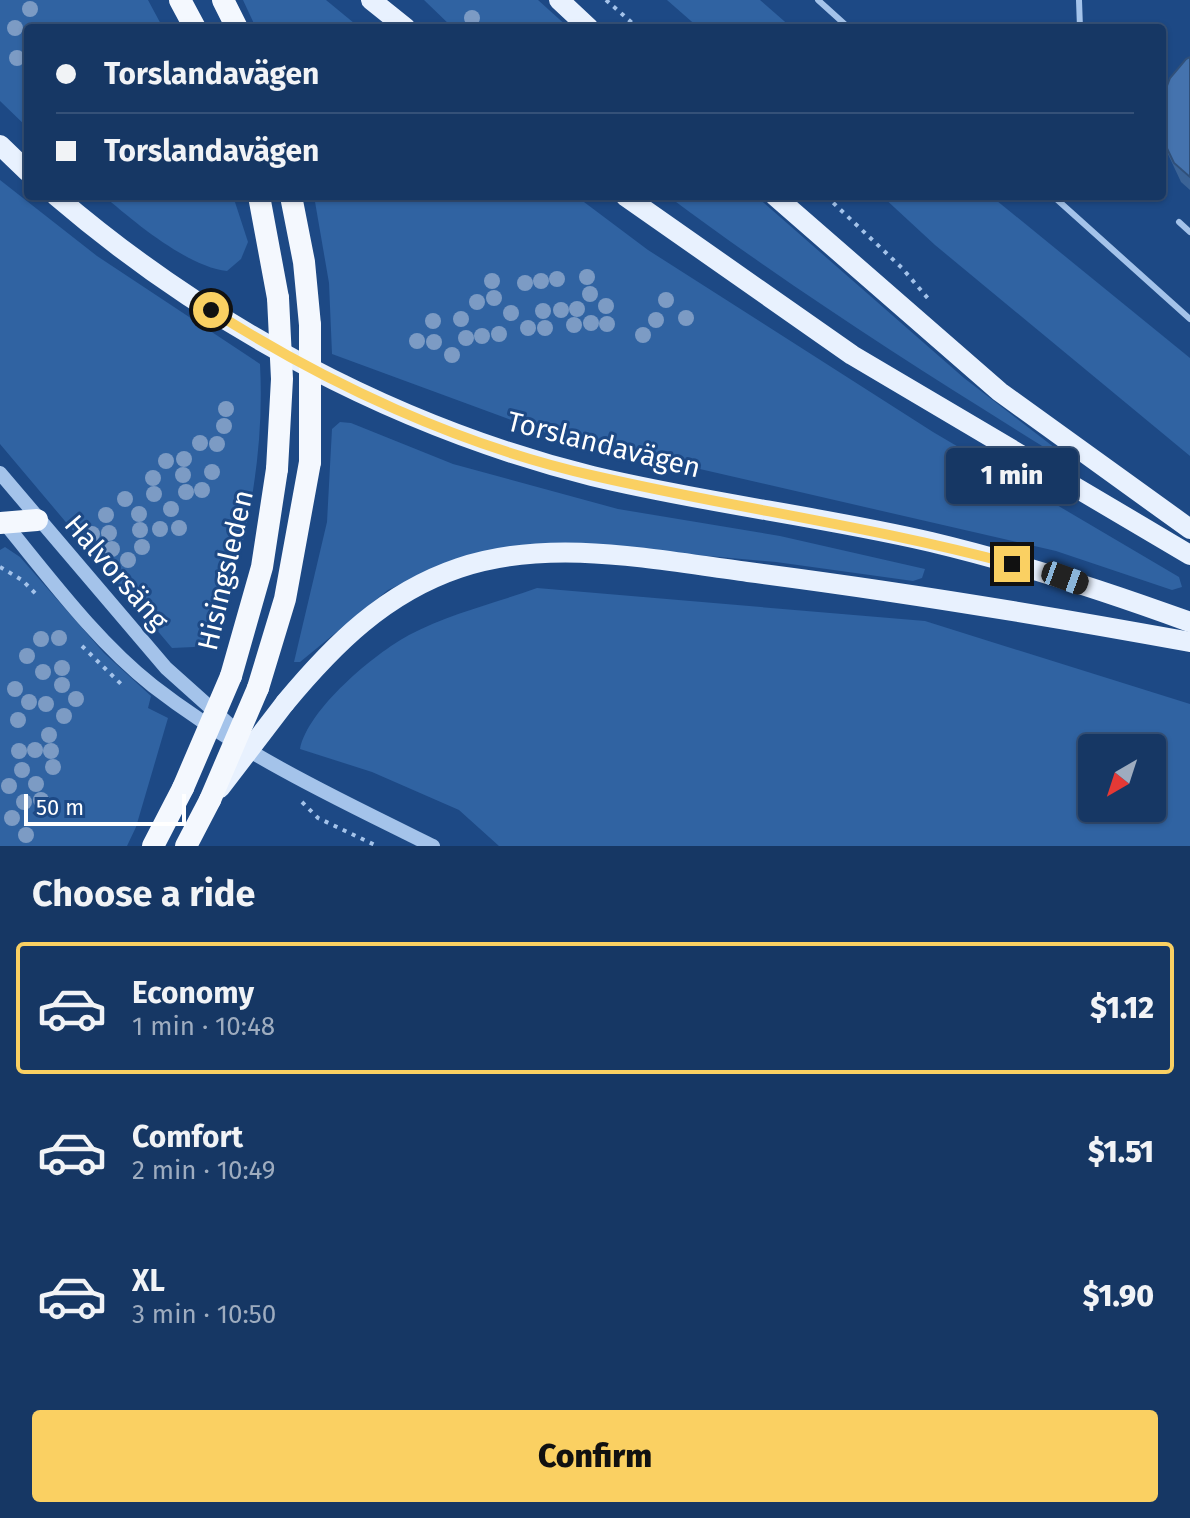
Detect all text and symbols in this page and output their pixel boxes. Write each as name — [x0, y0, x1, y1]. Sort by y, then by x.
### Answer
text: Torslandavägen — [104, 56, 319, 92]
text: Torslandavägen — [104, 133, 319, 169]
route start — [193, 292, 229, 328]
street label: Torslandavägen — [504, 405, 704, 484]
callout: 1 min — [946, 448, 1078, 504]
text: 1 min — [981, 460, 1043, 491]
street label: Hisingsleden — [191, 487, 260, 653]
street label: Halvorsäng — [58, 508, 176, 637]
route end — [994, 546, 1030, 582]
car — [1038, 559, 1092, 597]
north arrow — [1078, 734, 1166, 822]
map controls — [1078, 734, 1166, 822]
scale bar — [24, 790, 186, 826]
text: 50 m — [36, 794, 84, 821]
text: Choose a ride — [32, 872, 255, 916]
icon: car — [36, 972, 108, 1044]
text: Economy — [132, 975, 254, 1011]
text: $1.12 — [1090, 990, 1154, 1026]
text: 1 min · 10:48 — [132, 1011, 275, 1042]
icon: car — [36, 1116, 108, 1188]
text: Comfort — [132, 1119, 243, 1155]
text: $1.51 — [1088, 1134, 1154, 1170]
text: 2 min · 10:49 — [132, 1155, 275, 1186]
icon: car — [36, 1260, 108, 1332]
text: XL — [132, 1263, 165, 1299]
text: $1.90 — [1083, 1278, 1154, 1314]
text: 3 min · 10:50 — [132, 1299, 276, 1330]
button: Confirm — [32, 1410, 1158, 1502]

